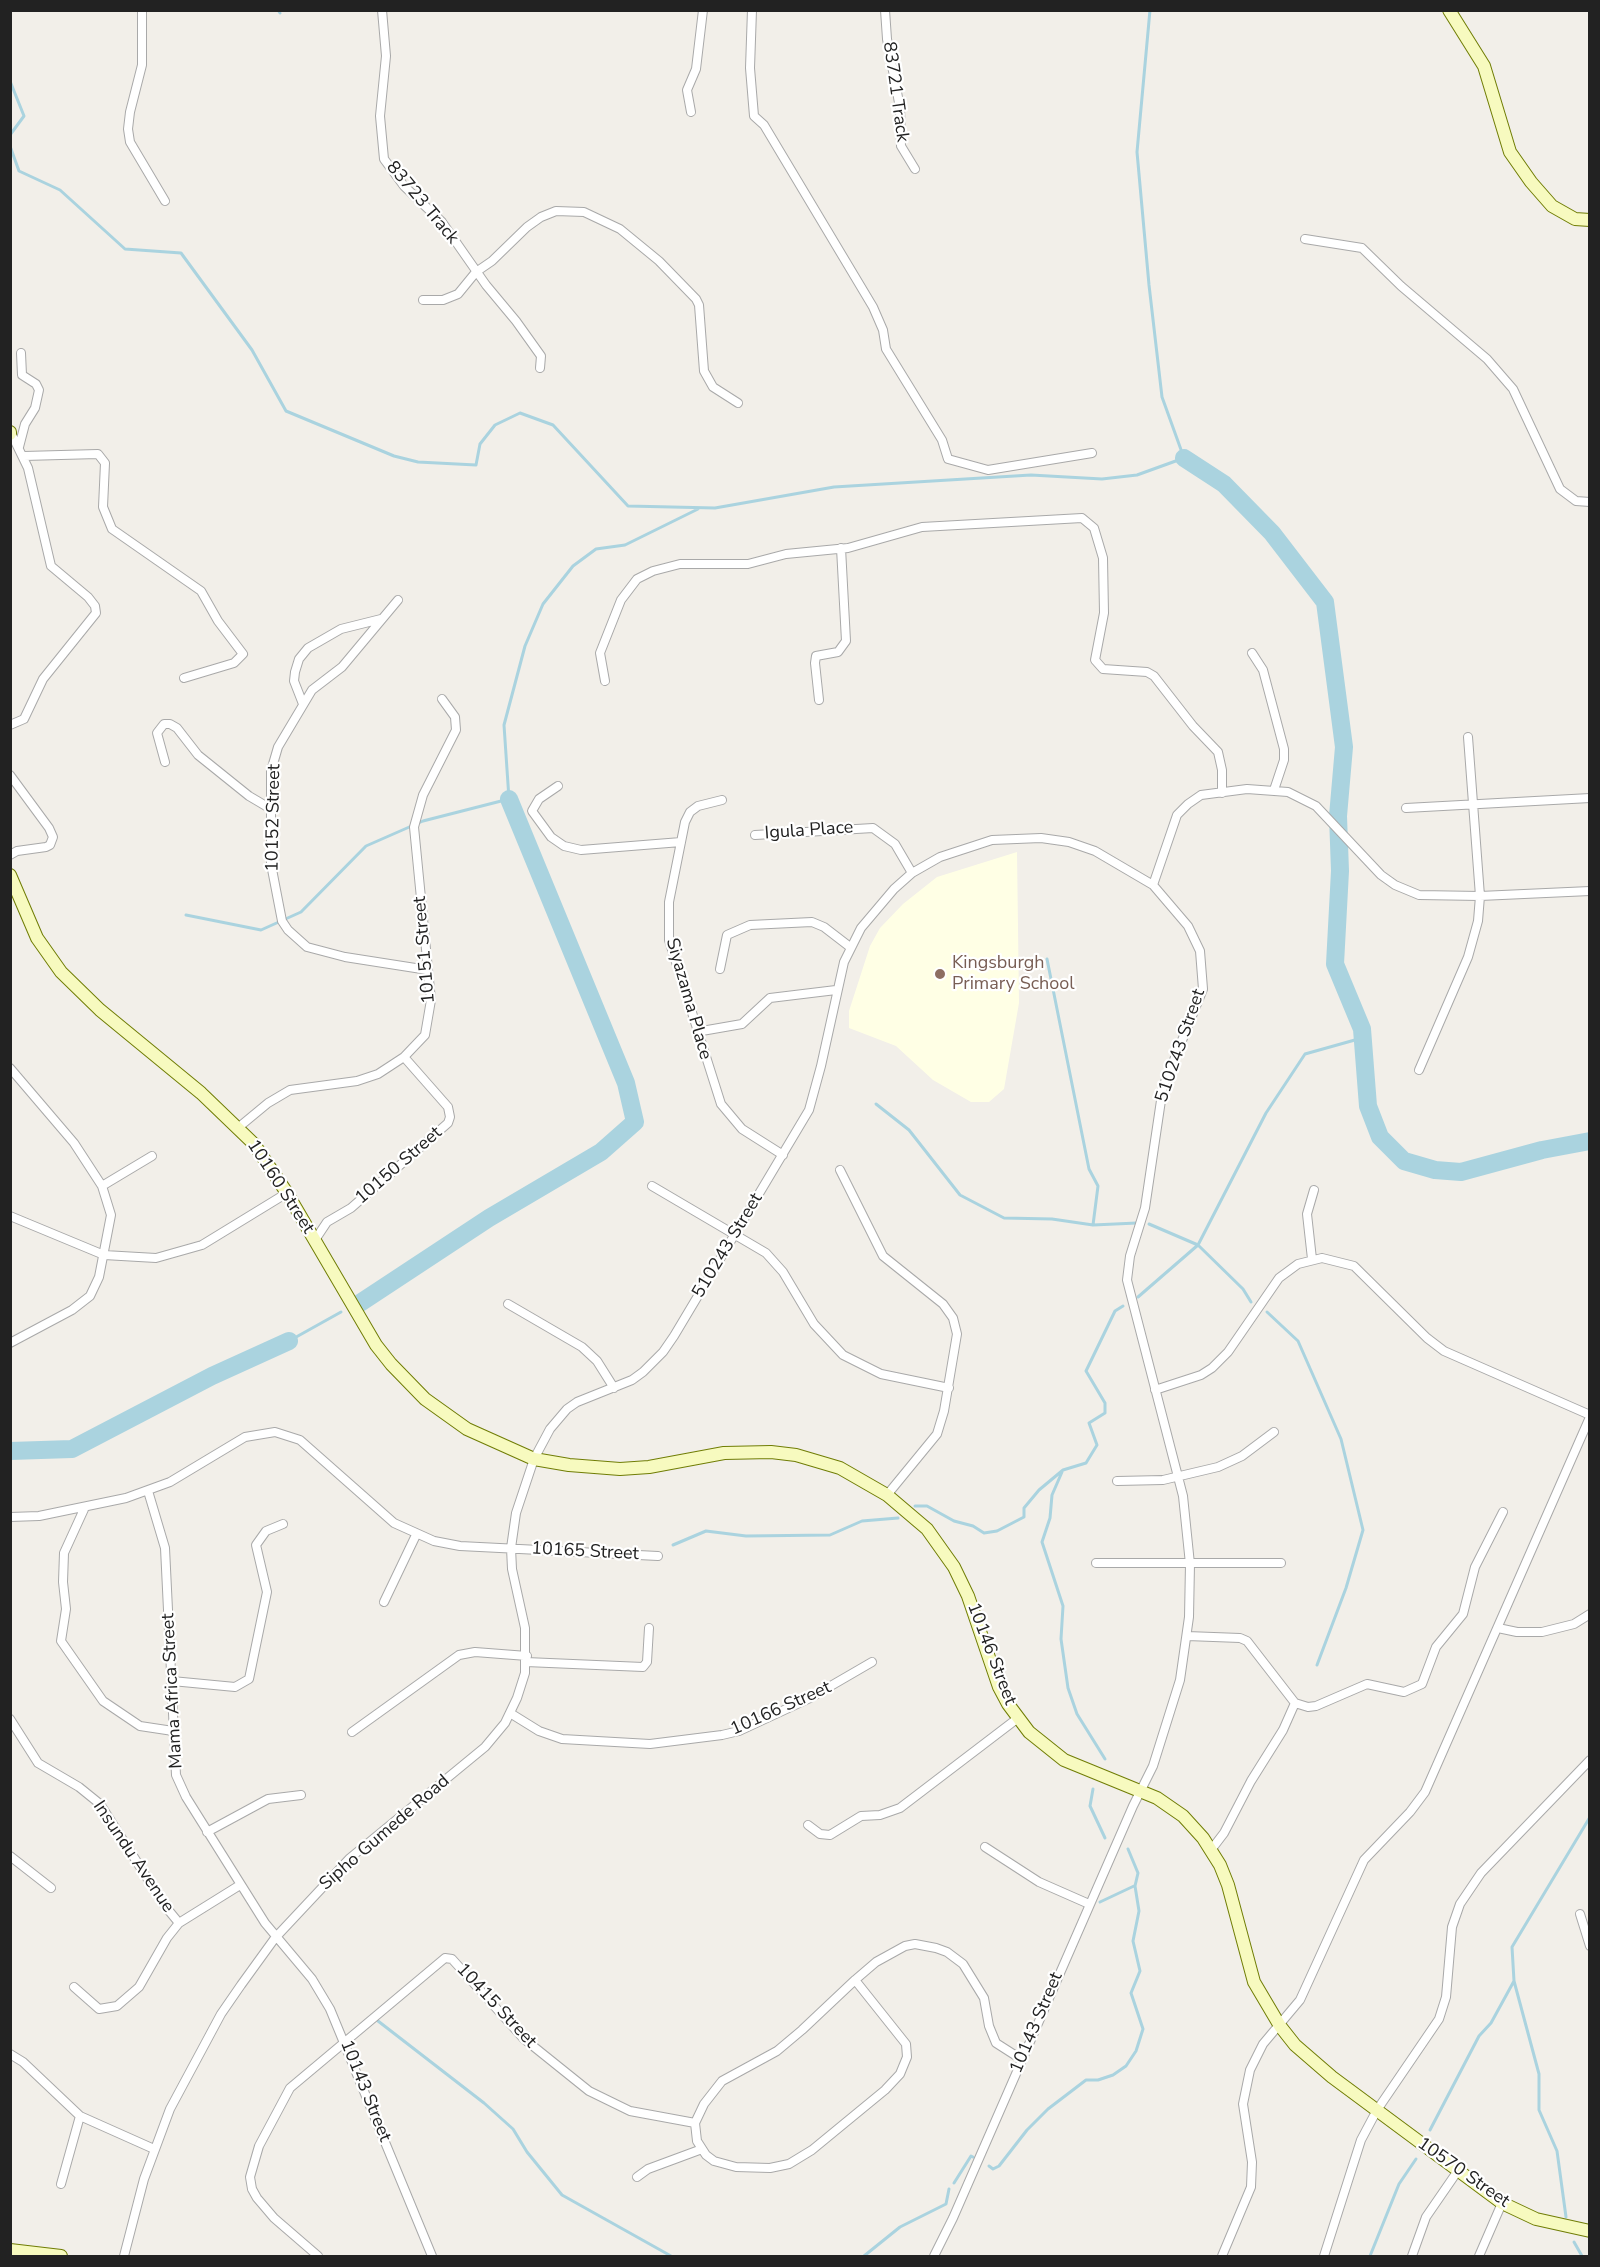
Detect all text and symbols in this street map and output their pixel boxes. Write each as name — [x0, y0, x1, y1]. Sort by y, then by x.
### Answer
street label: 83721 Track — [877, 40, 913, 144]
street label: 83723 Track — [381, 157, 463, 249]
street label: 10152 Street — [262, 764, 286, 872]
street label: Igula Place — [764, 817, 854, 845]
street label: 10151 Street — [410, 895, 440, 1005]
street label: Siyazama Place — [660, 936, 716, 1062]
place label: Kingsburgh Primary School — [952, 953, 1075, 996]
marker: Kingsburgh Primary School — [933, 967, 947, 981]
street label: 510243 Street — [1151, 986, 1211, 1106]
street label: 10150 Street — [351, 1123, 447, 1209]
street label: 10160 Street — [242, 1136, 318, 1238]
street label: 510243 Street — [688, 1190, 768, 1302]
street label: 10165 Street — [531, 1538, 639, 1566]
street label: 10146 Street — [962, 1600, 1020, 1708]
street label: Mama Africa Street — [158, 1613, 188, 1769]
street label: 10166 Street — [727, 1677, 835, 1741]
street label: Sipho Gumede Road — [316, 1771, 454, 1895]
street label: Insundu Avenue — [88, 1797, 178, 1917]
street label: 10415 Street — [451, 1959, 541, 2053]
street label: 10143 Street — [1006, 1969, 1068, 2077]
street label: 10143 Street — [335, 2037, 395, 2145]
street label: 10570 Street — [1413, 2133, 1513, 2213]

